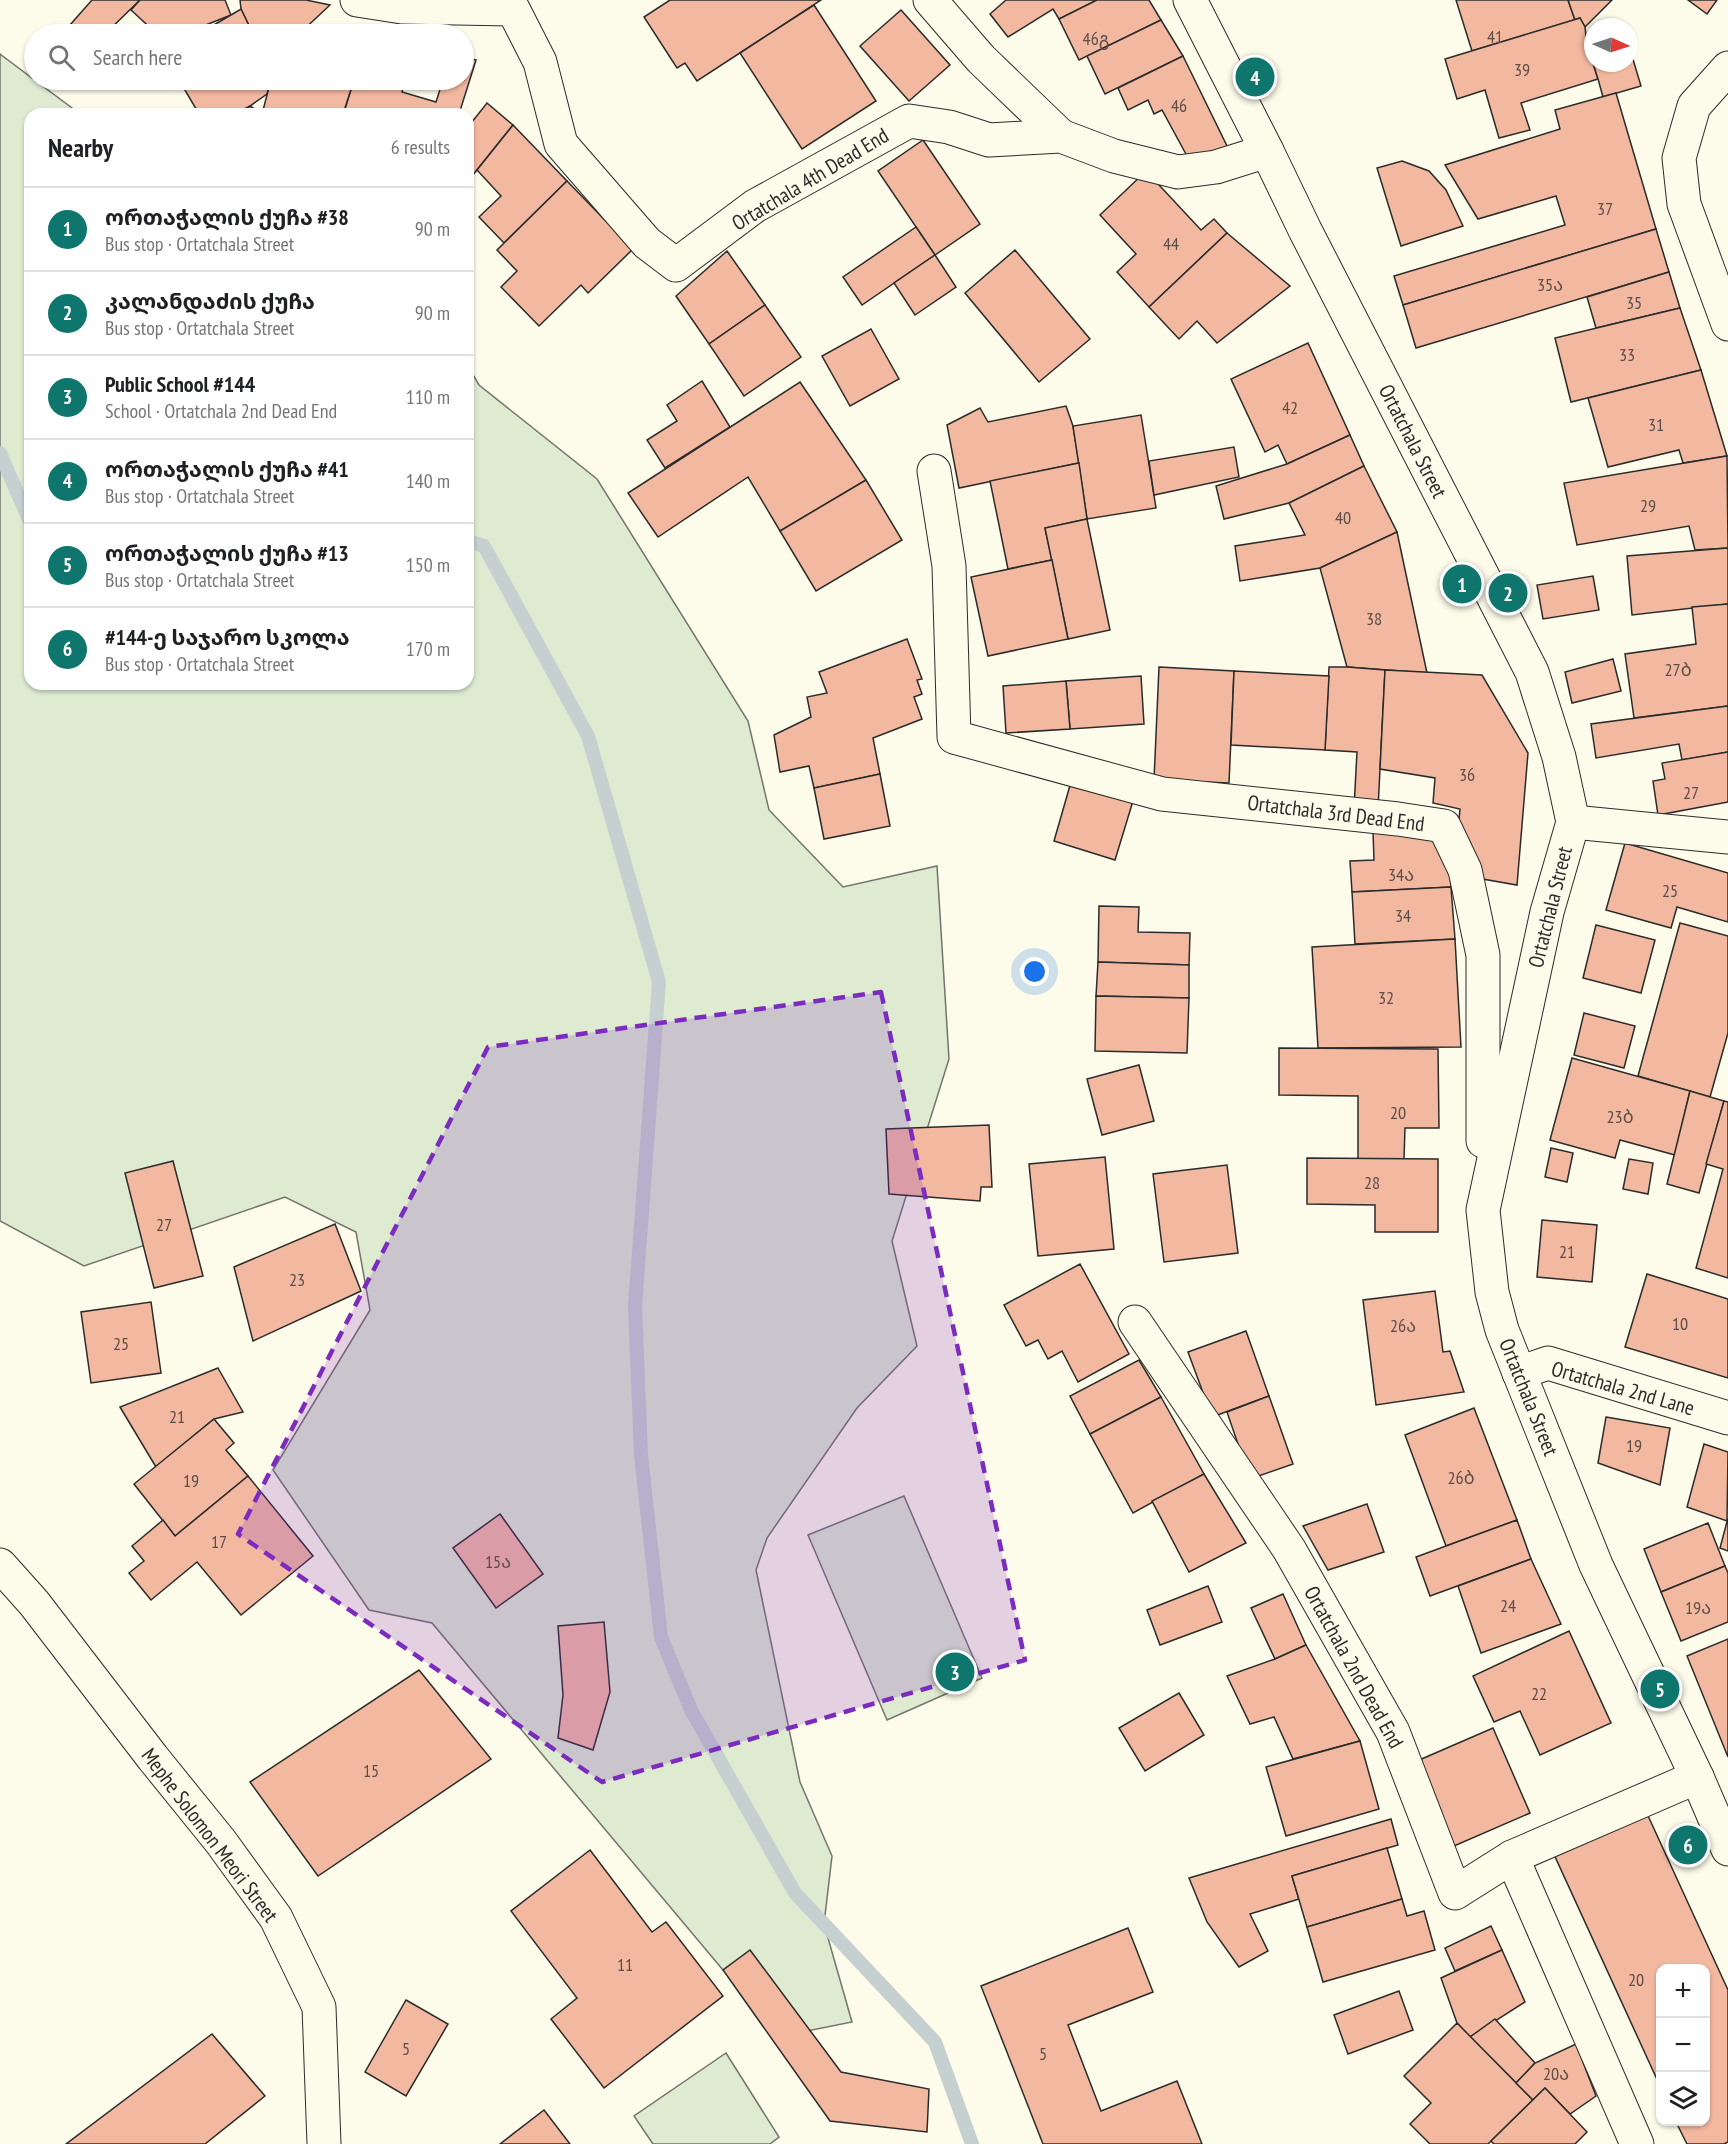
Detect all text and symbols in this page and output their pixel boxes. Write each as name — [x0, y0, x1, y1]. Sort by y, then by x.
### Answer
north arrow — [1584, 18, 1638, 72]
search box — [24, 24, 474, 90]
house number: 41 — [1487, 25, 1503, 48]
house number: 46გ — [1083, 27, 1109, 50]
icon: search — [45, 41, 78, 74]
text: Search here — [93, 43, 182, 71]
pin: 4 — [1236, 54, 1274, 100]
house number: 39 — [1514, 58, 1530, 81]
house number: 46 — [1171, 94, 1187, 117]
street label: Ortatchala 4th Dead End — [727, 122, 893, 236]
text: Nearby — [48, 131, 113, 164]
text: 6 results — [391, 134, 450, 160]
house number: 37 — [1597, 197, 1613, 220]
text: ორთაჭალის ქუჩა #38 — [105, 203, 349, 231]
text: 1 — [63, 216, 72, 242]
text: 90 m — [415, 216, 450, 242]
text: Bus stop · Ortatchala Street — [105, 231, 294, 257]
house number: 44 — [1163, 232, 1179, 255]
house number: 35ა — [1537, 273, 1563, 296]
text: კალანდაძის ქუჩა — [105, 287, 315, 315]
house number: 35 — [1626, 291, 1642, 314]
text: 2 — [63, 300, 72, 326]
text: 90 m — [415, 300, 450, 326]
text: Bus stop · Ortatchala Street — [105, 315, 294, 341]
house number: 33 — [1619, 343, 1635, 366]
text: Public School #144 — [105, 370, 255, 398]
street label: Ortatchala Street — [1373, 380, 1453, 503]
text: 3 — [63, 384, 72, 410]
text: 110 m — [406, 384, 450, 410]
house number: 42 — [1282, 396, 1298, 419]
text: School · Ortatchala 2nd Dead End — [105, 398, 337, 424]
house number: 31 — [1648, 413, 1664, 436]
text: ორთაჭალის ქუჩა #41 — [105, 455, 349, 483]
text: 4 — [63, 468, 72, 494]
text: 140 m — [406, 468, 450, 494]
text: Bus stop · Ortatchala Street — [105, 483, 294, 509]
house number: 29 — [1640, 494, 1656, 517]
house number: 40 — [1335, 506, 1351, 529]
text: ორთაჭალის ქუჩა #13 — [105, 539, 349, 567]
text: 5 — [63, 552, 72, 578]
text: 150 m — [406, 552, 450, 578]
pin: 1 — [1442, 562, 1482, 606]
text: Bus stop · Ortatchala Street — [105, 567, 294, 593]
pin: 2 — [1488, 570, 1528, 616]
house number: 38 — [1366, 607, 1382, 630]
text: #144-ე საჯარო სკოლა — [105, 623, 350, 651]
text: 6 — [63, 636, 72, 662]
text: 170 m — [406, 636, 450, 662]
text: Bus stop · Ortatchala Street — [105, 651, 294, 677]
house number: 27ბ — [1664, 658, 1692, 681]
house number: 36 — [1459, 763, 1475, 786]
house number: 27 — [1683, 781, 1699, 804]
street label: Ortatchala 3rd Dead End — [1246, 789, 1426, 837]
street label: Ortatchala Street — [1522, 843, 1578, 970]
house number: 34ა — [1388, 863, 1414, 886]
house number: 25 — [1662, 879, 1678, 902]
house number: 34 — [1395, 904, 1411, 927]
your location — [1020, 957, 1049, 986]
house number: 32 — [1378, 986, 1394, 1009]
house number: 20 — [1390, 1101, 1406, 1124]
house number: 23ბ — [1606, 1105, 1634, 1128]
house number: 28 — [1364, 1171, 1380, 1194]
house number: 27 — [156, 1213, 172, 1236]
house number: 21 — [1559, 1240, 1575, 1263]
house number: 23 — [289, 1268, 305, 1291]
house number: 10 — [1672, 1312, 1688, 1335]
house number: 26ა — [1390, 1314, 1416, 1337]
house number: 25 — [113, 1332, 129, 1355]
street label: Ortatchala Street — [1493, 1335, 1565, 1460]
street label: Ortatchala 2nd Lane — [1548, 1355, 1698, 1421]
house number: 21 — [169, 1405, 185, 1428]
house number: 19 — [1626, 1434, 1642, 1457]
house number: 26ბ — [1447, 1466, 1475, 1489]
house number: 19 — [183, 1469, 199, 1492]
house number: 17 — [211, 1530, 227, 1553]
house number: 15ა — [485, 1550, 511, 1573]
street label: Ortatchala 2nd Dead End — [1298, 1581, 1410, 1753]
house number: 24 — [1500, 1594, 1516, 1617]
house number: 19ა — [1685, 1596, 1711, 1619]
pin: 3 — [936, 1650, 974, 1694]
pin: 5 — [1640, 1666, 1680, 1712]
house number: 22 — [1531, 1682, 1547, 1705]
street label: Mephe Solomon Meori Street — [136, 1743, 284, 1928]
house number: 15 — [363, 1759, 379, 1782]
pin: 6 — [1668, 1822, 1708, 1868]
house number: 11 — [617, 1953, 633, 1976]
map controls — [1656, 1964, 1710, 2126]
button: + — [1656, 1964, 1710, 2018]
house number: 20 — [1628, 1968, 1644, 1991]
button: − — [1656, 2018, 1710, 2072]
house number: 5 — [402, 2037, 410, 2060]
house number: 5 — [1039, 2042, 1047, 2065]
house number: 20ა — [1543, 2062, 1569, 2085]
button: layers — [1656, 2072, 1710, 2126]

